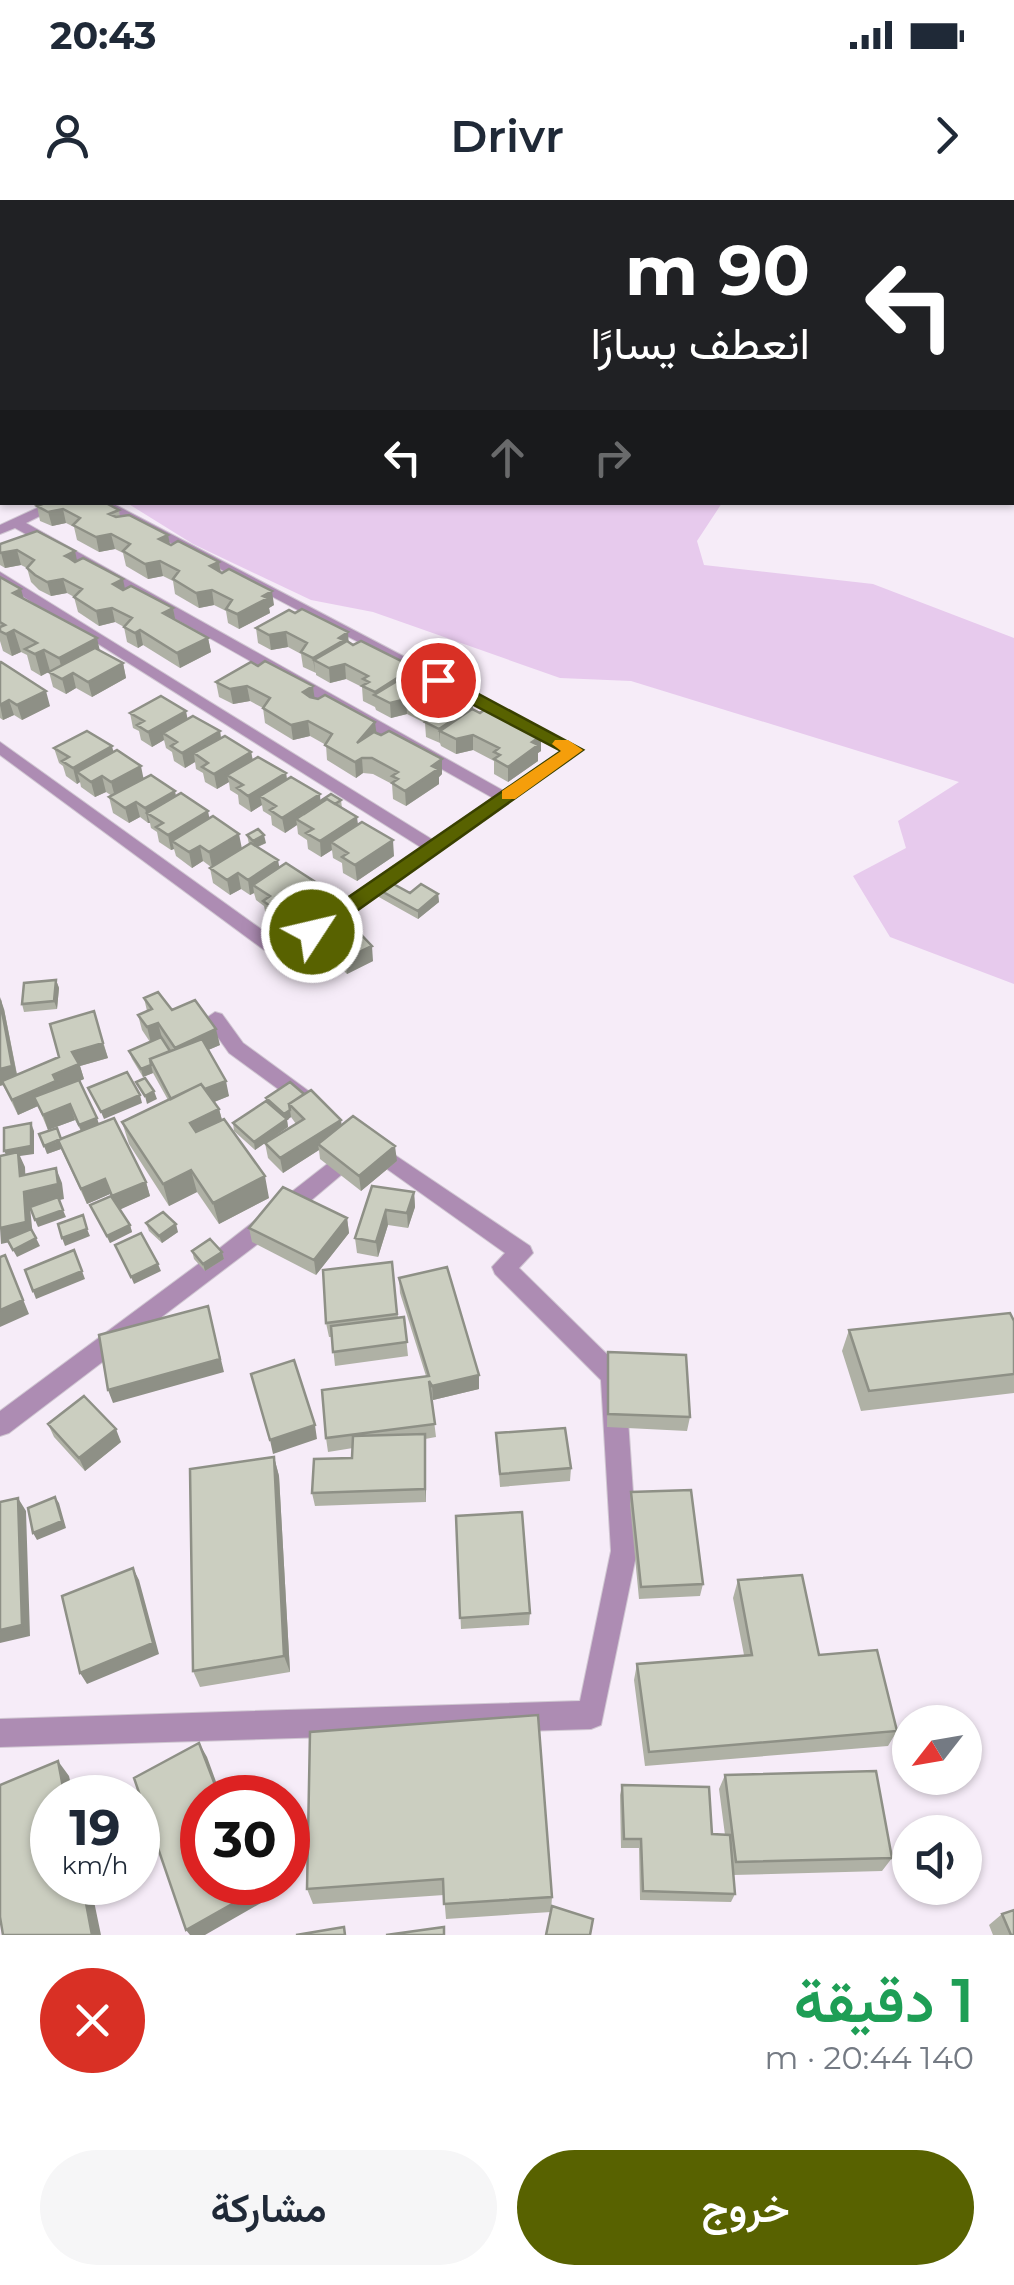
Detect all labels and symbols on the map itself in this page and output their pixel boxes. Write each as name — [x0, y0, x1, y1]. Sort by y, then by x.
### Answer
pin — [396, 638, 481, 723]
position arrow — [260, 880, 364, 984]
north arrow — [892, 1705, 982, 1795]
speed limit sign: 30 — [180, 1775, 310, 1905]

